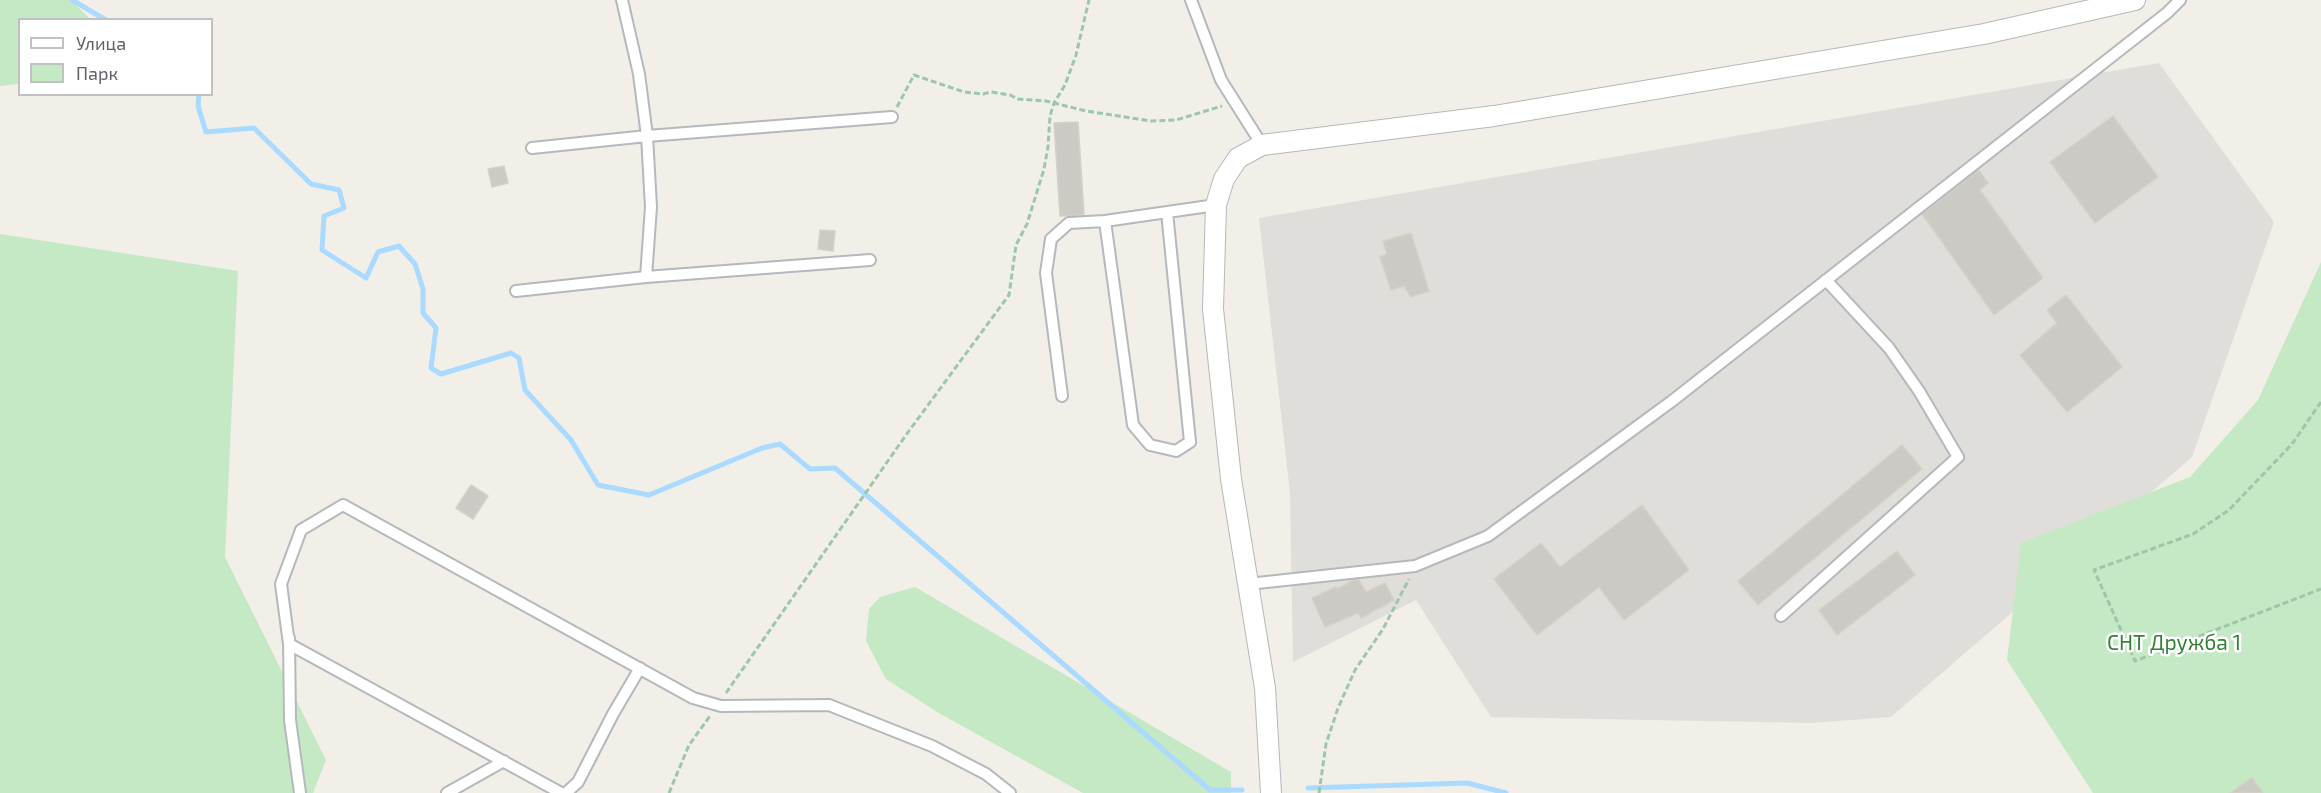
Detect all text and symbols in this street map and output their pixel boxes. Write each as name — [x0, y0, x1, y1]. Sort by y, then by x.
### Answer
legend — [18, 18, 213, 96]
text: Улица — [76, 32, 126, 54]
text: Парк — [76, 62, 118, 84]
park label: СНТ Дружба 1 — [2107, 630, 2241, 656]

